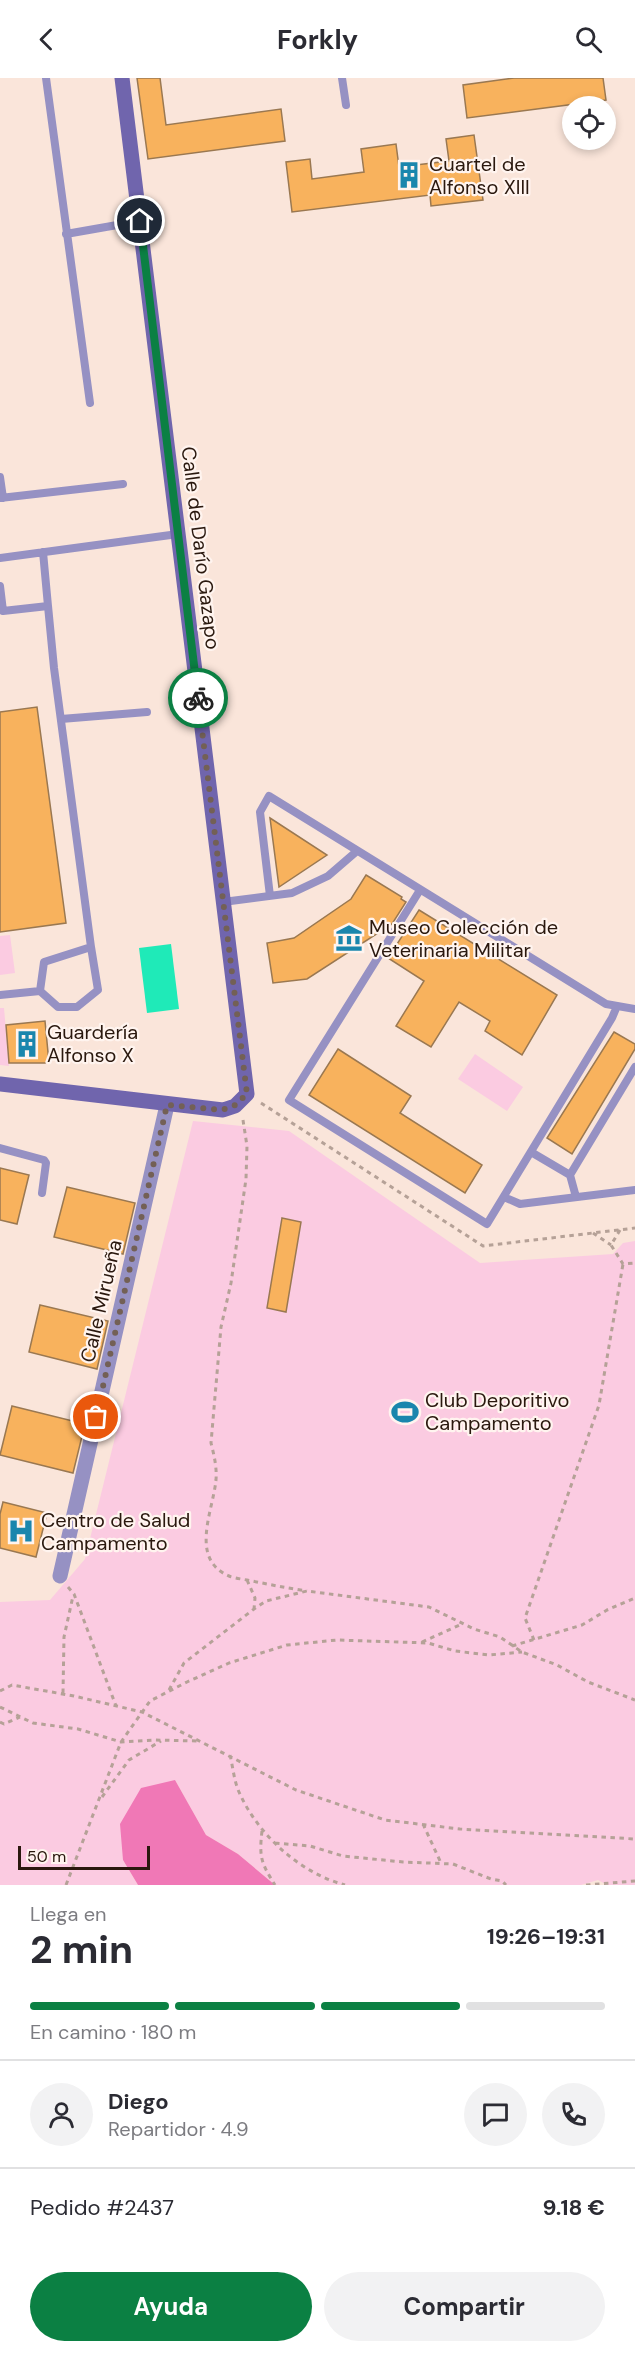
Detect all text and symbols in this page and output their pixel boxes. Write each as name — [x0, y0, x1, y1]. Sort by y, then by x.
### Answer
text: Forkly — [277, 22, 358, 57]
icon: back — [30, 23, 63, 56]
icon: search — [572, 23, 605, 56]
map controls — [562, 96, 616, 150]
button: locate — [562, 96, 616, 150]
place label: Cuartel de Alfonso XIII — [429, 151, 530, 200]
building icon: Cuartel de Alfonso XIII — [394, 160, 424, 190]
pin — [114, 195, 165, 246]
icon: home — [123, 204, 156, 237]
street label: Calle de Darío Gazapo — [176, 445, 226, 651]
courier — [168, 668, 228, 728]
icon: bike — [182, 682, 215, 715]
place label: Museo Colección de Veterinaria Militar — [369, 914, 558, 963]
museum icon: Museo Colección de Veterinaria Militar — [334, 923, 364, 953]
place label: Guardería Alfonso X — [47, 1019, 138, 1068]
building icon: Guardería Alfonso X — [12, 1029, 42, 1059]
street label: Calle Mirueña — [74, 1237, 128, 1365]
place label: Club Deporitivo Campamento — [425, 1387, 569, 1436]
pin — [70, 1391, 121, 1442]
sports icon: Club Deporitivo Campamento — [390, 1397, 420, 1427]
icon: bag — [79, 1400, 112, 1433]
place label: Centro de Salud Campamento — [41, 1507, 190, 1556]
hospital icon: Centro de Salud Campamento — [6, 1516, 36, 1546]
scale bar — [18, 1843, 150, 1870]
text: 50 m — [27, 1846, 66, 1867]
text: Llega en — [30, 1901, 107, 1927]
text: 19:26–19:31 — [487, 1922, 605, 1951]
text: 2 min — [30, 1924, 133, 1975]
text: En camino · 180 m — [30, 2019, 196, 2045]
button: person — [30, 2083, 93, 2146]
button: chat — [464, 2083, 527, 2146]
button: phone — [542, 2083, 605, 2146]
text: Diego — [108, 2087, 169, 2116]
text: Repartidor · 4.9 — [108, 2116, 249, 2142]
text: Pedido #2437 — [30, 2193, 174, 2222]
text: 9.18 € — [542, 2193, 605, 2222]
button: Ayuda — [30, 2272, 312, 2341]
button: Compartir — [324, 2272, 605, 2341]

